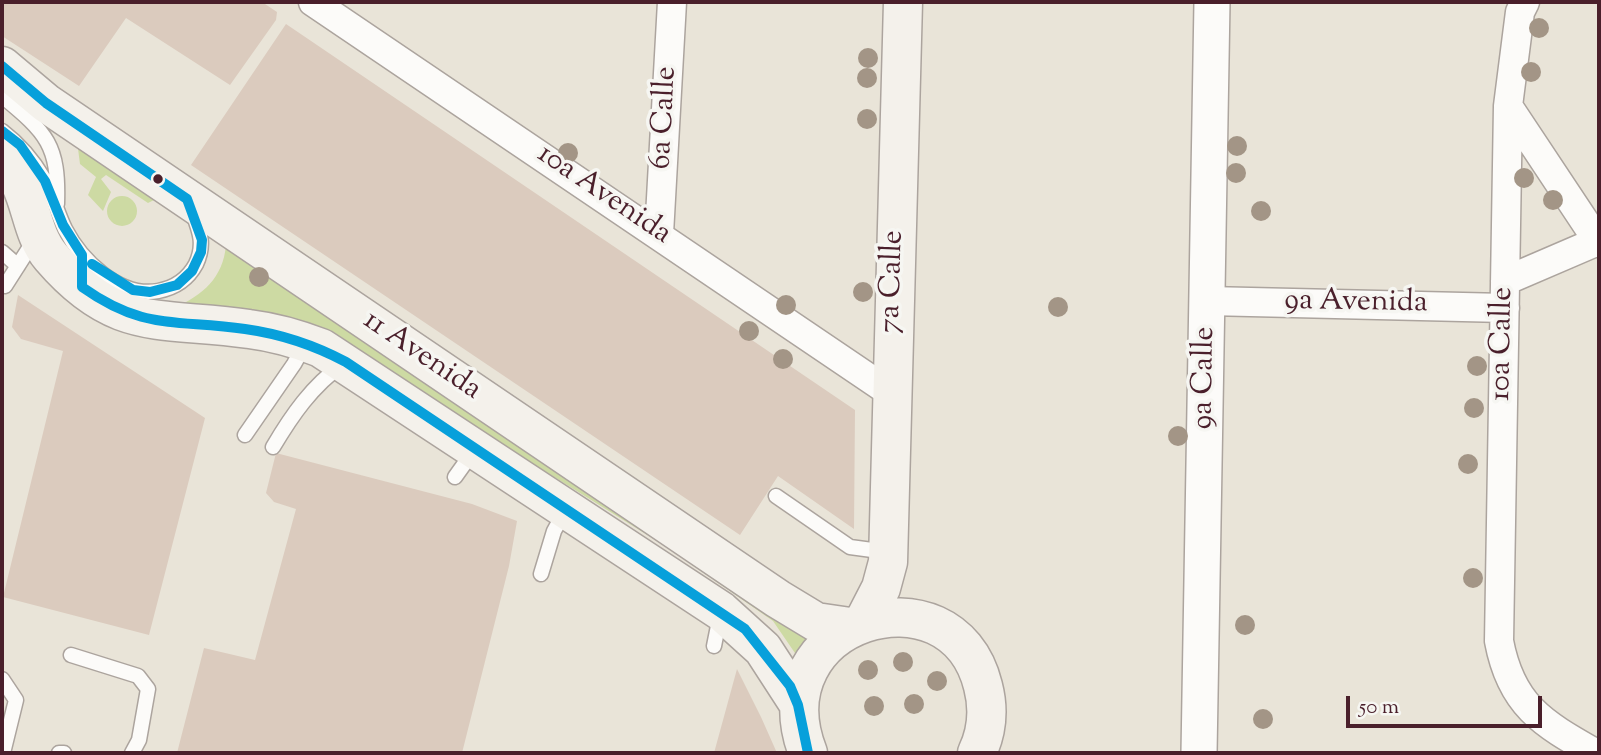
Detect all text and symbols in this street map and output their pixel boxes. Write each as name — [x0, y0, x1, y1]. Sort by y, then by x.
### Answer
street label: 6a Calle — [645, 66, 687, 170]
street label: 10a Avenida — [529, 138, 677, 254]
unlabelled marker — [151, 172, 165, 186]
street label: 7a Calle — [874, 230, 914, 334]
street label: 9a Avenida — [1284, 285, 1428, 323]
street label: 10a Calle — [1485, 287, 1523, 401]
street label: 11 Avenida — [355, 304, 487, 410]
street label: 9a Calle — [1187, 326, 1225, 430]
scale bar — [1349, 682, 1545, 726]
text: 50 m — [1359, 693, 1399, 723]

